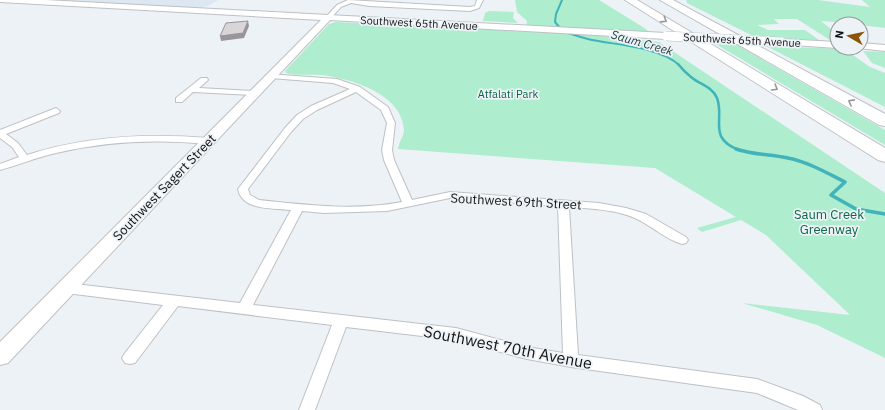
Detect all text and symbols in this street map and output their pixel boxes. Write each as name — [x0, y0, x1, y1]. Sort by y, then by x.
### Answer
street label: Southwest 65th Avenue — [360, 13, 478, 33]
one-way arrow — [660, 16, 667, 23]
north arrow — [829, 16, 869, 56]
water label: Saum Creek — [609, 27, 676, 59]
text: N — [832, 29, 847, 39]
street label: Southwest 65th Avenue — [683, 30, 801, 50]
one-way arrow — [771, 84, 778, 91]
park label: Atfalati Park — [478, 87, 538, 101]
one-way arrow — [848, 100, 855, 107]
street label: Southwest Sagert Street — [109, 131, 220, 244]
street label: Southwest 69th Street — [450, 190, 582, 213]
park label: Saum Creek Greenway — [794, 206, 864, 238]
street label: Southwest 70th Avenue — [422, 321, 594, 373]

